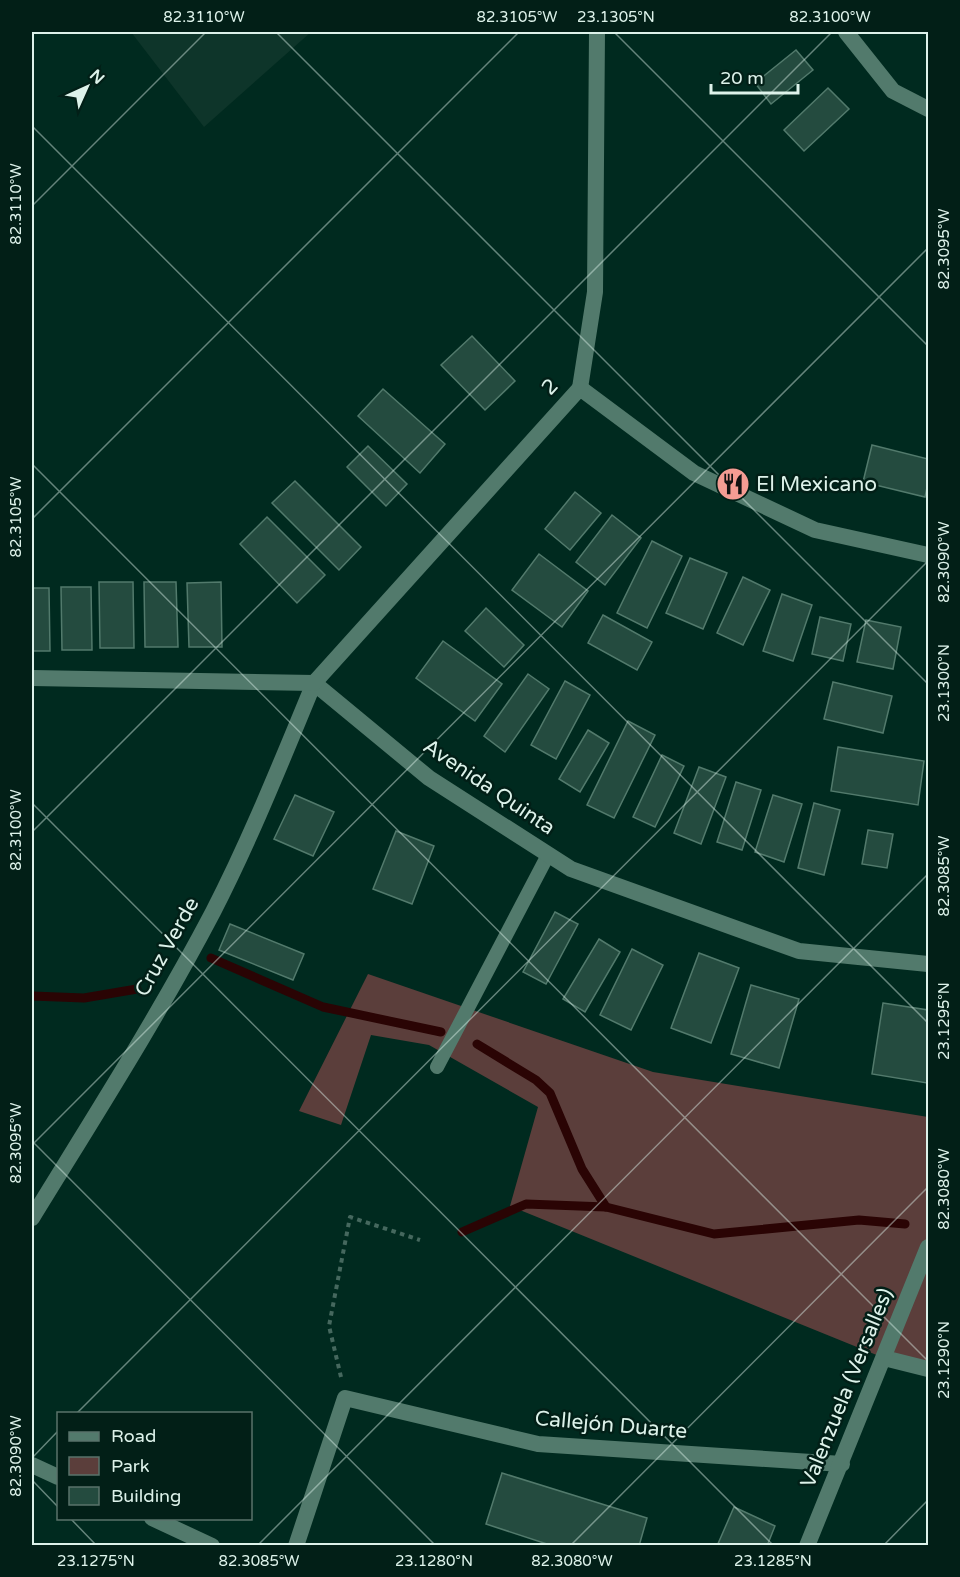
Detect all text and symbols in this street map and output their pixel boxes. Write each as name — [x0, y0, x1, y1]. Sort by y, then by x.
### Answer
text: 82.3110°W — [163, 8, 245, 26]
text: 82.3105°W — [477, 8, 557, 26]
text: 23.1305°N — [577, 8, 655, 26]
text: 82.3100°W — [789, 8, 871, 26]
north arrow — [57, 57, 117, 117]
scale bar — [711, 57, 798, 95]
text: N — [85, 65, 109, 89]
text: 20 m — [720, 67, 764, 89]
text: 82.3110°W — [7, 163, 25, 245]
text: 82.3095°W — [935, 209, 953, 289]
street label: 2 — [536, 374, 564, 400]
restaurant icon: El Mexicano — [715, 466, 751, 502]
place label: El Mexicano — [756, 472, 877, 497]
text: 82.3105°W — [7, 477, 25, 557]
text: 82.3090°W — [935, 521, 953, 603]
text: 23.1300°N — [935, 644, 953, 722]
street label: Avenida Quinta — [418, 734, 560, 840]
text: 82.3100°W — [7, 789, 25, 871]
text: 82.3085°W — [935, 836, 953, 916]
street label: Cruz Verde — [130, 893, 204, 1001]
text: 23.1295°N — [935, 982, 953, 1060]
text: 82.3095°W — [7, 1103, 25, 1183]
text: 82.3080°W — [935, 1148, 953, 1230]
street label: Valenzuela (Versalles) — [795, 1285, 899, 1491]
text: 23.1290°N — [935, 1321, 953, 1399]
street label: Callejón Duarte — [534, 1406, 688, 1444]
legend — [57, 1412, 252, 1520]
text: 82.3090°W — [7, 1415, 25, 1497]
text: Road — [111, 1425, 156, 1447]
text: Park — [111, 1455, 150, 1477]
text: Building — [111, 1485, 181, 1507]
text: 23.1275°N — [57, 1552, 135, 1570]
text: 82.3085°W — [219, 1552, 299, 1570]
text: 23.1280°N — [395, 1552, 473, 1570]
text: 82.3080°W — [531, 1552, 613, 1570]
text: 23.1285°N — [734, 1552, 812, 1570]

